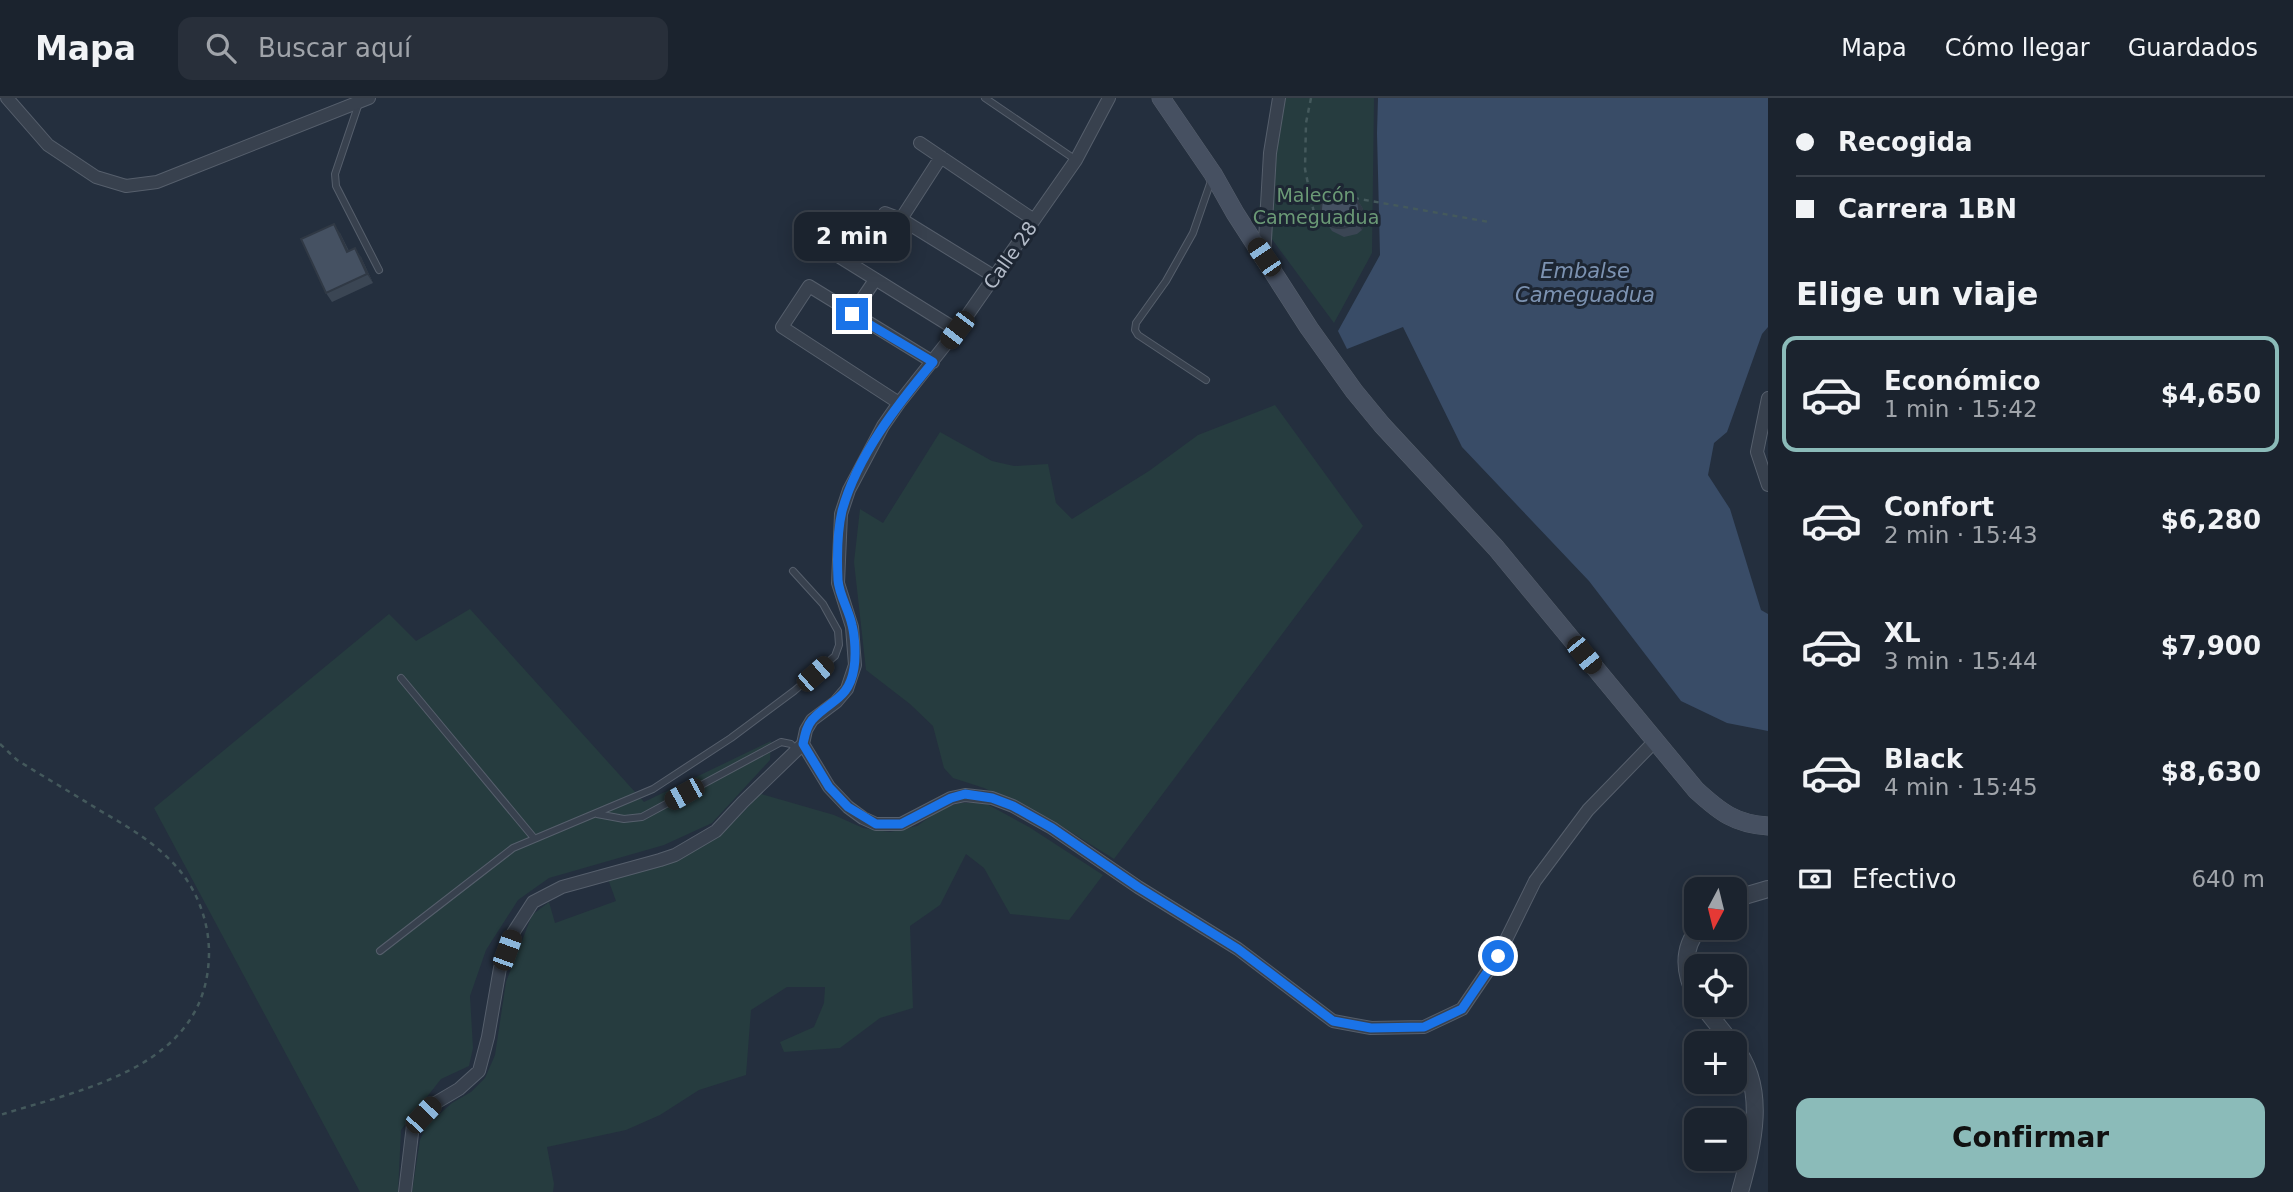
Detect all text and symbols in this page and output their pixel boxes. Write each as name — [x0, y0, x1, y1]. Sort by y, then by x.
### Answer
search box — [178, 17, 668, 80]
text: Mapa — [35, 29, 136, 68]
icon: search — [202, 29, 240, 67]
text: Buscar aquí — [258, 33, 411, 63]
text: Mapa — [1841, 34, 1907, 62]
text: Cómo llegar — [1945, 34, 2090, 62]
text: Guardados — [2128, 34, 2258, 62]
text: Recogida — [1838, 127, 1973, 157]
park label: Malecón Cameguadua — [1253, 184, 1379, 228]
text: Carrera 1BN — [1838, 194, 2017, 224]
callout: 2 min — [794, 212, 910, 262]
street label: Calle 28 — [979, 217, 1041, 293]
text: 2 min — [816, 223, 888, 249]
car — [1244, 234, 1285, 280]
water label: Embalse Cameguadua — [1515, 259, 1655, 307]
text: Elige un viaje — [1796, 275, 2038, 313]
route end — [836, 298, 868, 330]
car — [936, 307, 979, 353]
icon: car — [1800, 363, 1863, 426]
text: Económico — [1884, 366, 2041, 396]
text: $4,650 — [2161, 379, 2261, 409]
text: 1 min · 15:42 — [1884, 396, 2038, 422]
icon: car — [1800, 489, 1863, 552]
text: Confort — [1884, 492, 1994, 522]
text: $6,280 — [2161, 505, 2261, 535]
text: 2 min · 15:43 — [1884, 522, 2038, 548]
icon: car — [1800, 615, 1863, 678]
text: XL — [1884, 618, 1921, 648]
text: $7,900 — [2161, 631, 2261, 661]
car — [1563, 632, 1606, 678]
text: 3 min · 15:44 — [1884, 648, 2038, 674]
car — [793, 652, 838, 696]
icon: car — [1800, 741, 1863, 804]
text: Black — [1884, 744, 1963, 774]
text: $8,630 — [2161, 757, 2261, 787]
text: 4 min · 15:45 — [1884, 774, 2038, 800]
car — [661, 775, 708, 813]
icon: cash — [1796, 860, 1834, 898]
text: Efectivo — [1852, 864, 1957, 894]
text: 640 m — [2191, 866, 2265, 892]
north arrow — [1684, 877, 1746, 940]
map controls — [1684, 877, 1747, 1171]
car — [490, 927, 525, 973]
route start — [1482, 940, 1514, 972]
button: locate — [1684, 954, 1747, 1017]
button: + — [1684, 1031, 1747, 1094]
car — [401, 1092, 446, 1138]
button: Confirmar — [1796, 1098, 2265, 1178]
button: − — [1684, 1108, 1747, 1171]

